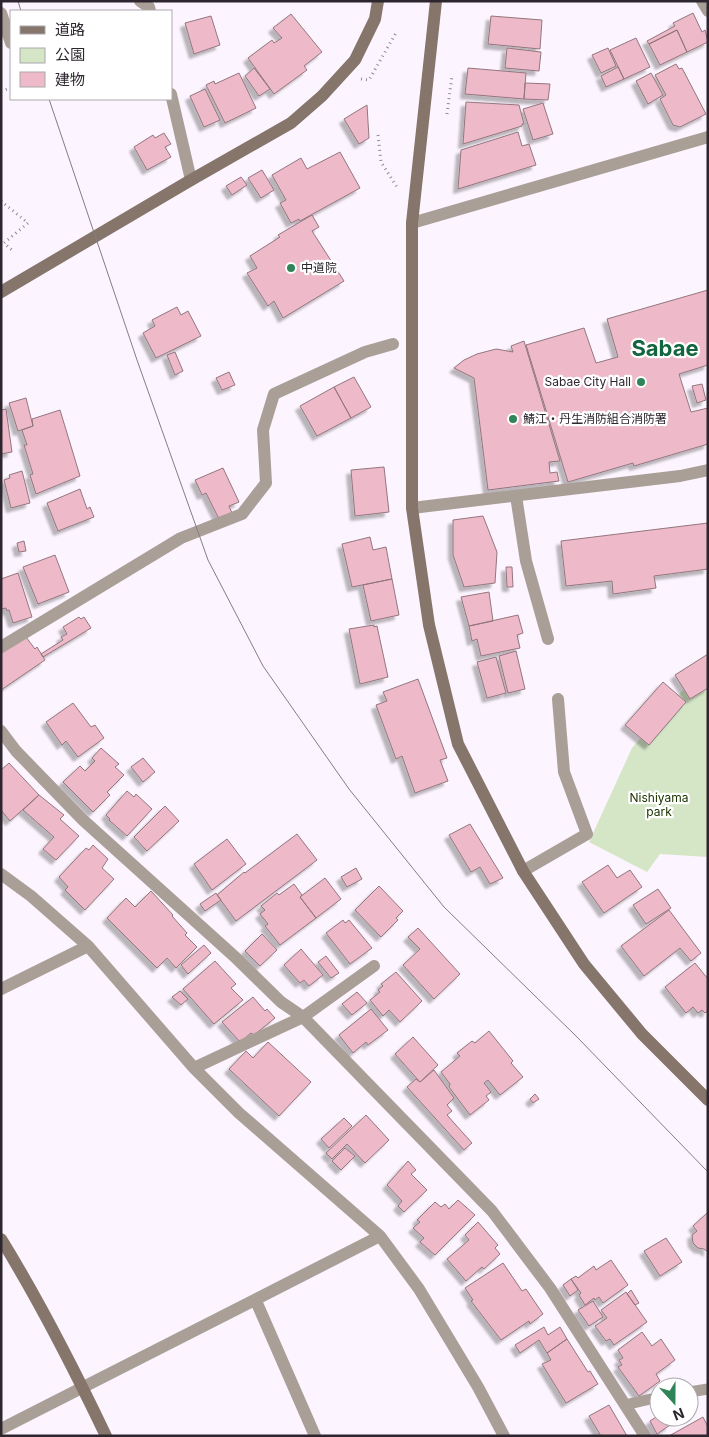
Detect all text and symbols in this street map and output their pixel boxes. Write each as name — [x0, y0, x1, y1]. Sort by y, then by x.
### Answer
legend — [10, 10, 172, 100]
text: 道路 — [55, 20, 85, 39]
text: 公園 — [55, 45, 85, 64]
text: 建物 — [55, 70, 85, 89]
place label: 中道院 — [301, 260, 337, 275]
marker: 中道院 — [285, 262, 297, 274]
district label: Sabae — [631, 335, 699, 361]
place label: Sabae City Hall — [545, 374, 631, 389]
marker: Sabae City Hall — [635, 376, 647, 388]
place label: 鯖江・丹生消防組合消防署 — [523, 411, 667, 426]
marker: 鯖江・丹生消防組合消防署 — [507, 413, 519, 425]
park label: Nishiyama park — [630, 790, 688, 819]
north arrow — [649, 1377, 699, 1427]
text: N — [671, 1405, 687, 1424]

